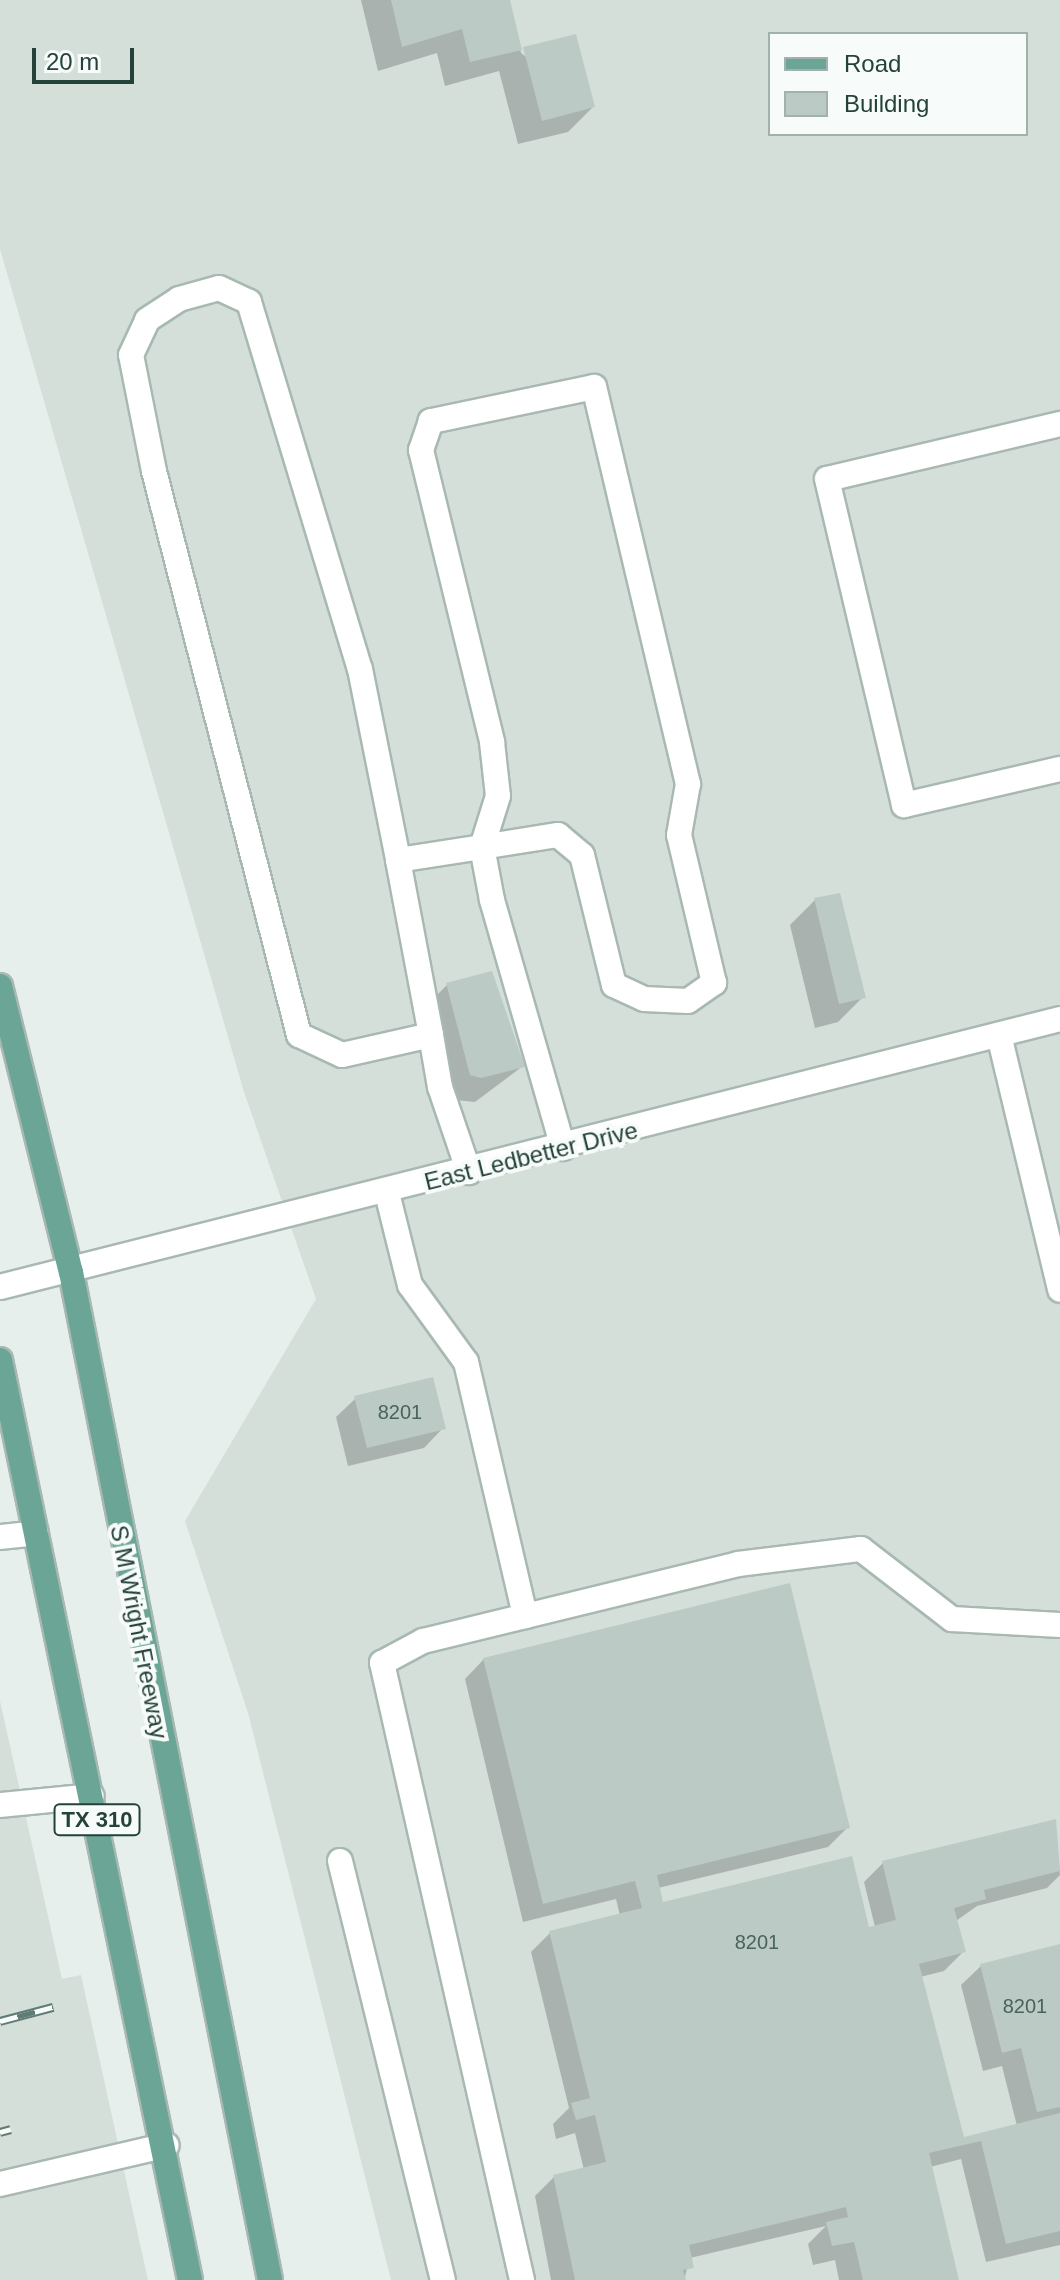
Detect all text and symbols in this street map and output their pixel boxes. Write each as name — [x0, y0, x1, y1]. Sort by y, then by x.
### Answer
scale bar — [36, 32, 138, 82]
legend — [768, 32, 1028, 136]
text: 20 m — [46, 48, 99, 75]
text: Road — [844, 50, 901, 77]
text: Building — [844, 90, 929, 117]
street label: East Ledbetter Drive — [421, 1116, 641, 1196]
house number: 8201 — [378, 1400, 422, 1424]
street label: S M Wright Freeway — [104, 1523, 174, 1741]
road number: TX 310 — [53, 1802, 141, 1838]
house number: 8201 — [735, 1930, 779, 1954]
house number: 8201 — [1003, 1994, 1047, 2018]

